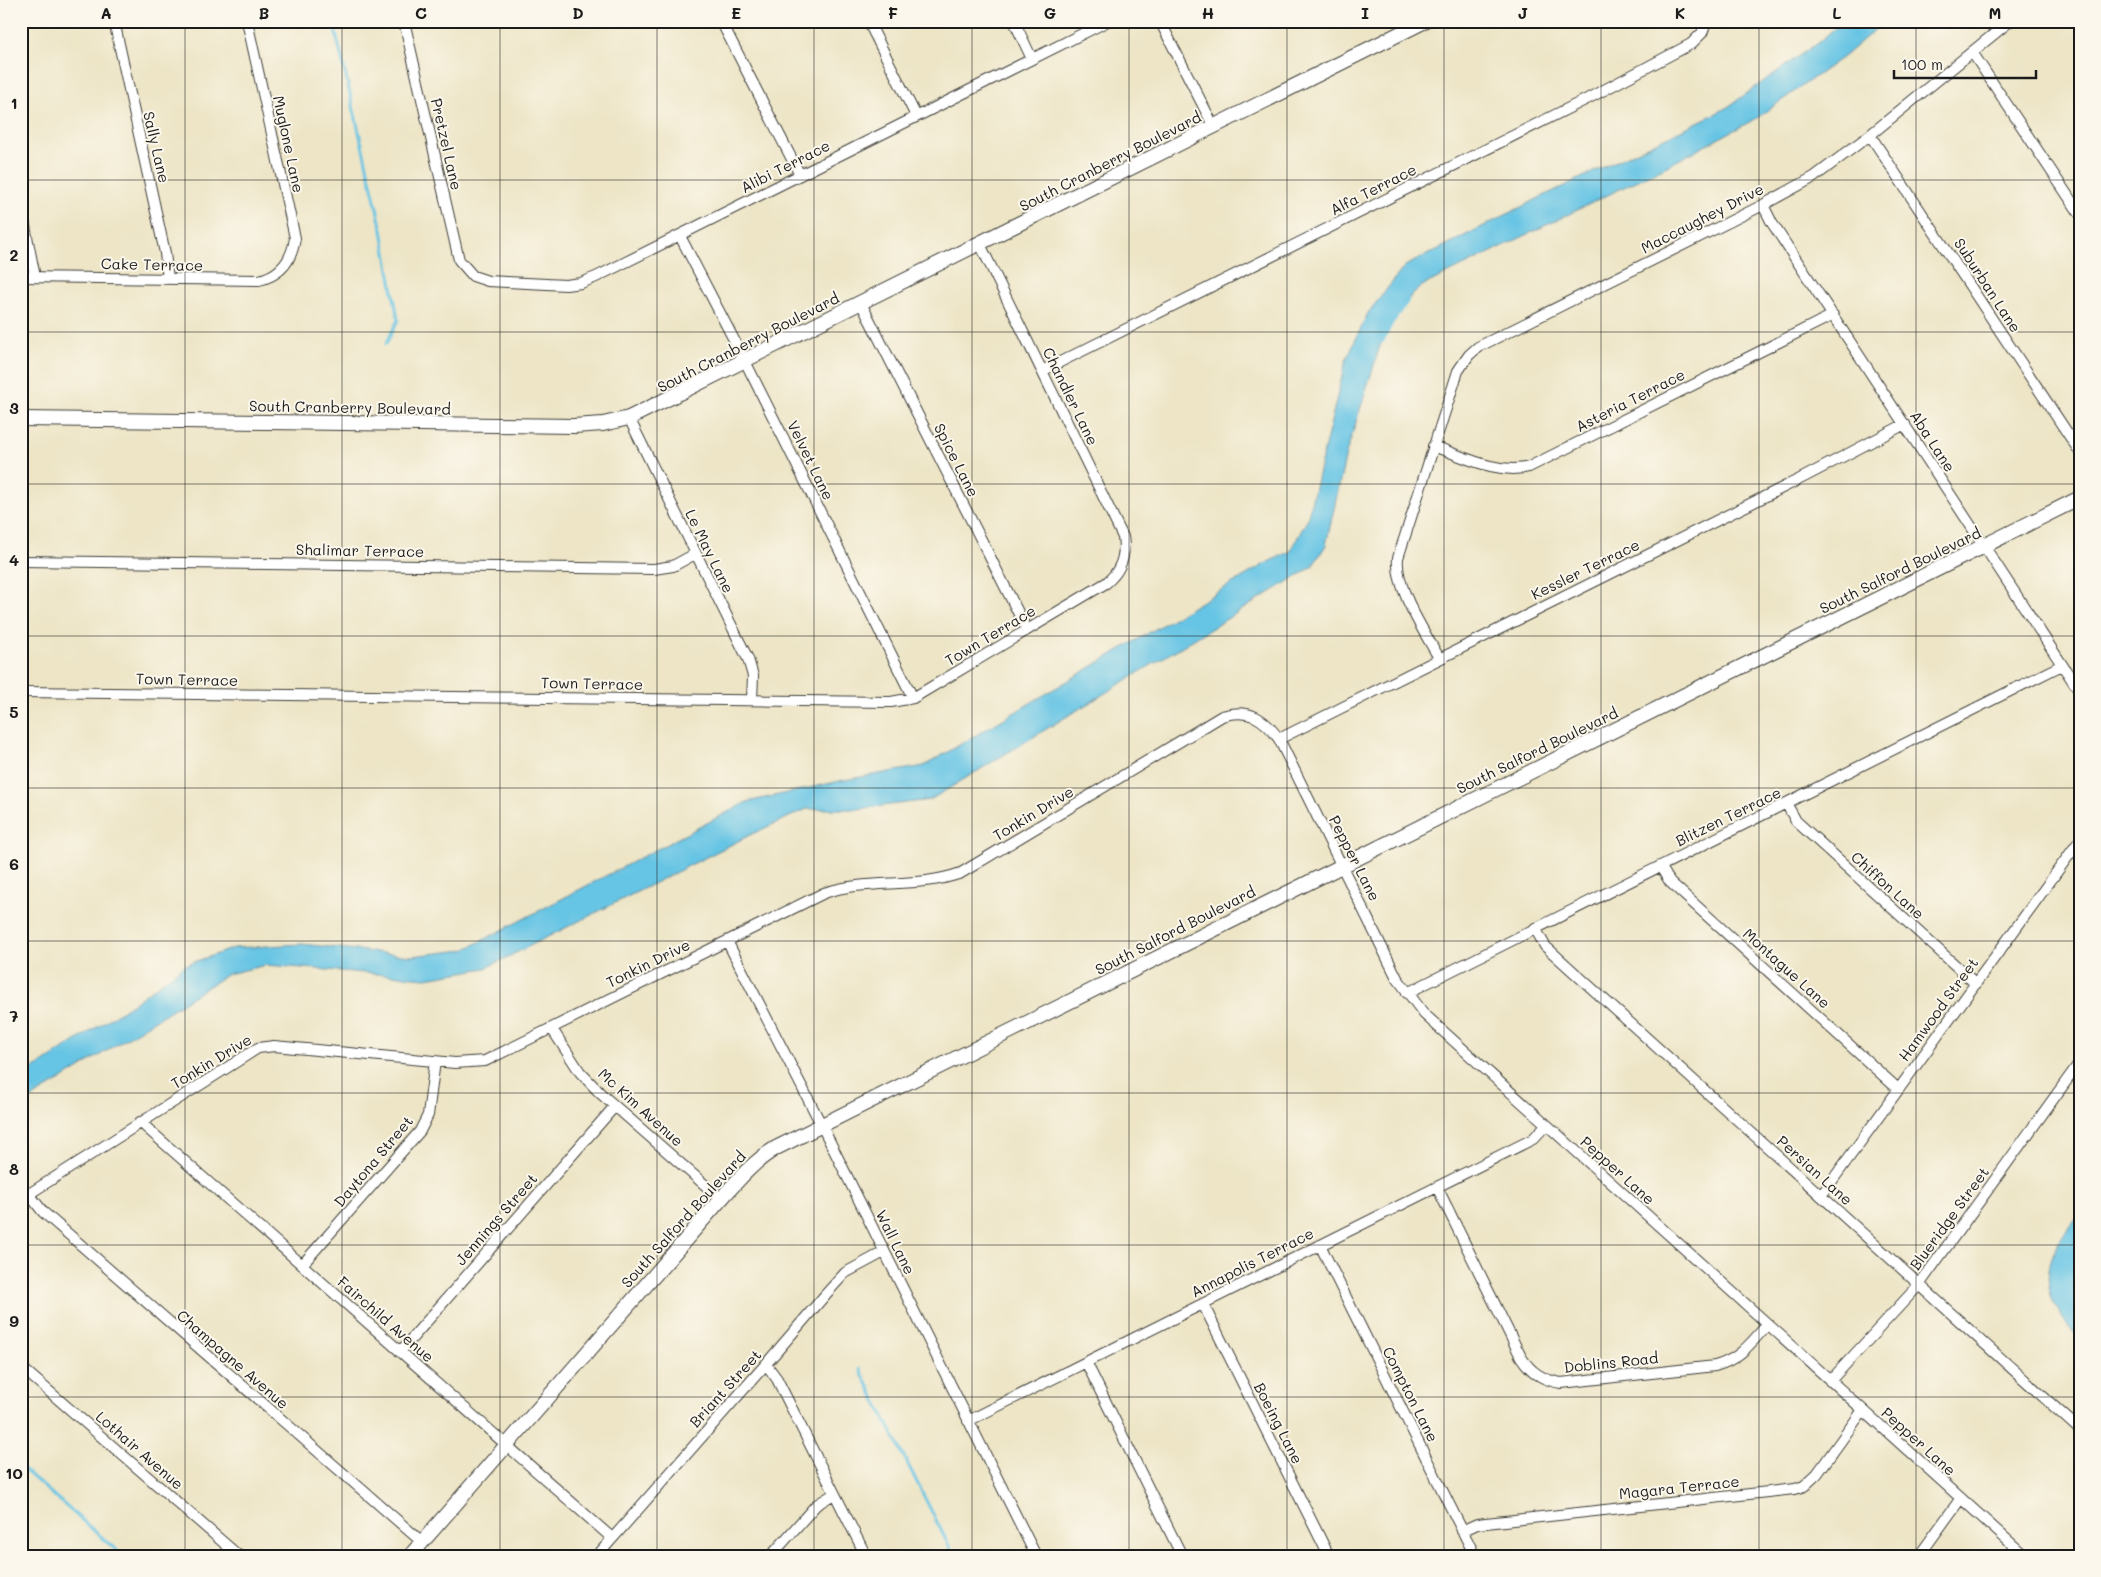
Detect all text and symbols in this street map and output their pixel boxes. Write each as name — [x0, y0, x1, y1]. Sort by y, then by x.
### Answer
text: A — [100, 2, 112, 23]
text: B — [259, 2, 269, 23]
text: C — [415, 2, 427, 23]
text: D — [572, 2, 584, 23]
text: E — [731, 2, 741, 23]
text: F — [888, 2, 898, 23]
text: G — [1044, 2, 1056, 23]
text: H — [1202, 2, 1214, 23]
text: I — [1361, 2, 1369, 23]
text: J — [1518, 2, 1528, 23]
text: K — [1675, 2, 1685, 23]
text: L — [1832, 2, 1842, 23]
text: M — [1989, 2, 2001, 23]
scale bar — [1894, 48, 2036, 80]
text: 100 m — [1901, 54, 1943, 74]
text: 1 — [10, 92, 18, 113]
street label: Muglone Lane — [269, 94, 309, 194]
street label: Pretzel Lane — [427, 96, 467, 192]
street label: South Cranberry Boulevard — [1016, 106, 1204, 216]
street label: Sally Lane — [139, 109, 175, 185]
street label: Alibi Terrace — [737, 135, 833, 197]
street label: Alfa Terrace — [1326, 159, 1420, 219]
street label: Maccaughey Drive — [1637, 178, 1767, 258]
street label: Suburban Lane — [1950, 234, 2026, 336]
text: 2 — [10, 244, 19, 265]
street label: Cake Terrace — [101, 253, 203, 275]
street label: South Cranberry Boulevard — [654, 287, 842, 397]
street label: Chandler Lane — [1039, 344, 1103, 448]
street label: Asteria Terrace — [1572, 364, 1688, 436]
street label: South Cranberry Boulevard — [249, 395, 451, 419]
text: 3 — [9, 397, 19, 418]
street label: Aba Lane — [1906, 407, 1960, 475]
street label: Velvet Lane — [783, 417, 839, 503]
street label: Spice Lane — [930, 420, 984, 500]
street label: Le May Lane — [681, 506, 739, 596]
street label: South Salford Boulevard — [1816, 522, 1984, 618]
street label: Kessler Terrace — [1527, 534, 1643, 604]
street label: Shalimar Terrace — [296, 539, 424, 561]
text: 4 — [9, 549, 19, 570]
street label: Town Terrace — [941, 600, 1039, 670]
street label: Town Terrace — [136, 668, 238, 690]
street label: Town Terrace — [541, 672, 643, 694]
text: 5 — [9, 701, 19, 722]
street label: South Salford Boulevard — [1453, 702, 1621, 798]
street label: Tonkin Drive — [989, 781, 1077, 845]
street label: Blitzen Terrace — [1672, 782, 1784, 850]
street label: Pepper Lane — [1325, 812, 1385, 904]
street label: Chiffon Lane — [1847, 847, 1929, 923]
text: 6 — [9, 853, 19, 874]
street label: South Salford Boulevard — [1091, 881, 1259, 979]
street label: Montague Lane — [1739, 923, 1835, 1013]
street label: Tonkin Drive — [603, 934, 693, 992]
street label: Hamwood Street — [1894, 953, 1982, 1065]
text: 7 — [10, 1005, 19, 1026]
street label: Tonkin Drive — [167, 1029, 255, 1093]
street label: Mc Kim Avenue — [594, 1063, 688, 1151]
street label: Daytona Street — [329, 1111, 417, 1211]
street label: Pepper Lane — [1577, 1131, 1659, 1209]
street label: Persian Lane — [1773, 1131, 1857, 1209]
street label: South Salford Boulevard — [616, 1146, 750, 1292]
text: 8 — [9, 1158, 19, 1179]
street label: Blueridge Street — [1905, 1162, 1993, 1274]
street label: Jennings Street — [451, 1169, 541, 1269]
street label: Wall Lane — [872, 1206, 920, 1278]
street label: Annapolis Terrace — [1187, 1222, 1317, 1302]
street label: Fairchild Avenue — [334, 1272, 438, 1366]
street label: Champagne Avenue — [173, 1305, 293, 1413]
text: 9 — [9, 1310, 19, 1331]
street label: Compton Lane — [1378, 1343, 1444, 1445]
street label: Briant Street — [685, 1345, 765, 1431]
street label: Doblins Road — [1563, 1347, 1659, 1377]
street label: Boeing Lane — [1250, 1379, 1308, 1467]
street label: Pepper Lane — [1878, 1402, 1960, 1480]
street label: Lothair Avenue — [92, 1406, 188, 1494]
text: 10 — [5, 1462, 23, 1483]
street label: Magara Terrace — [1618, 1471, 1740, 1503]

